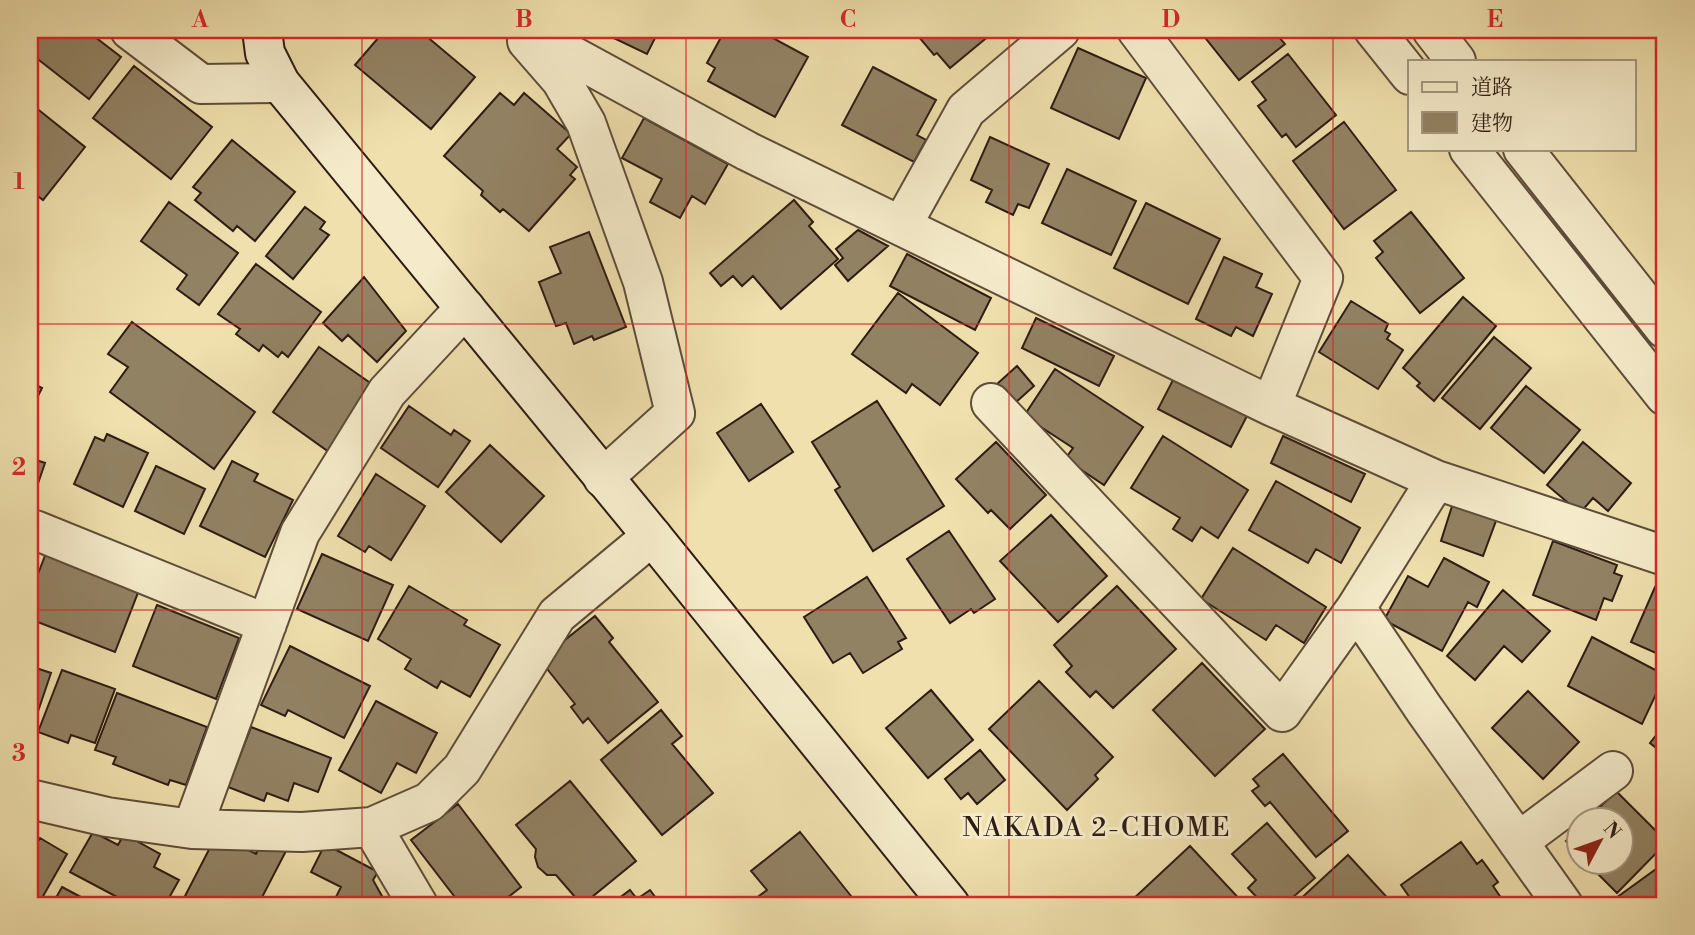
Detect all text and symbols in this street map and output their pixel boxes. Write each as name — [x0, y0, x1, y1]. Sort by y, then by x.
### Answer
text: A — [191, 6, 209, 34]
text: B — [515, 6, 533, 34]
text: C — [840, 6, 856, 34]
text: D — [1162, 6, 1180, 34]
text: E — [1487, 6, 1503, 34]
legend — [1408, 60, 1636, 150]
text: 道路 — [1471, 75, 1513, 101]
text: 建物 — [1471, 111, 1513, 137]
text: 1 — [13, 168, 25, 196]
text: 2 — [12, 454, 26, 482]
text: 3 — [12, 740, 26, 768]
north arrow — [1566, 806, 1636, 876]
district label: NAKADA 2-CHOME — [963, 812, 1231, 844]
text: N — [1598, 817, 1626, 844]

